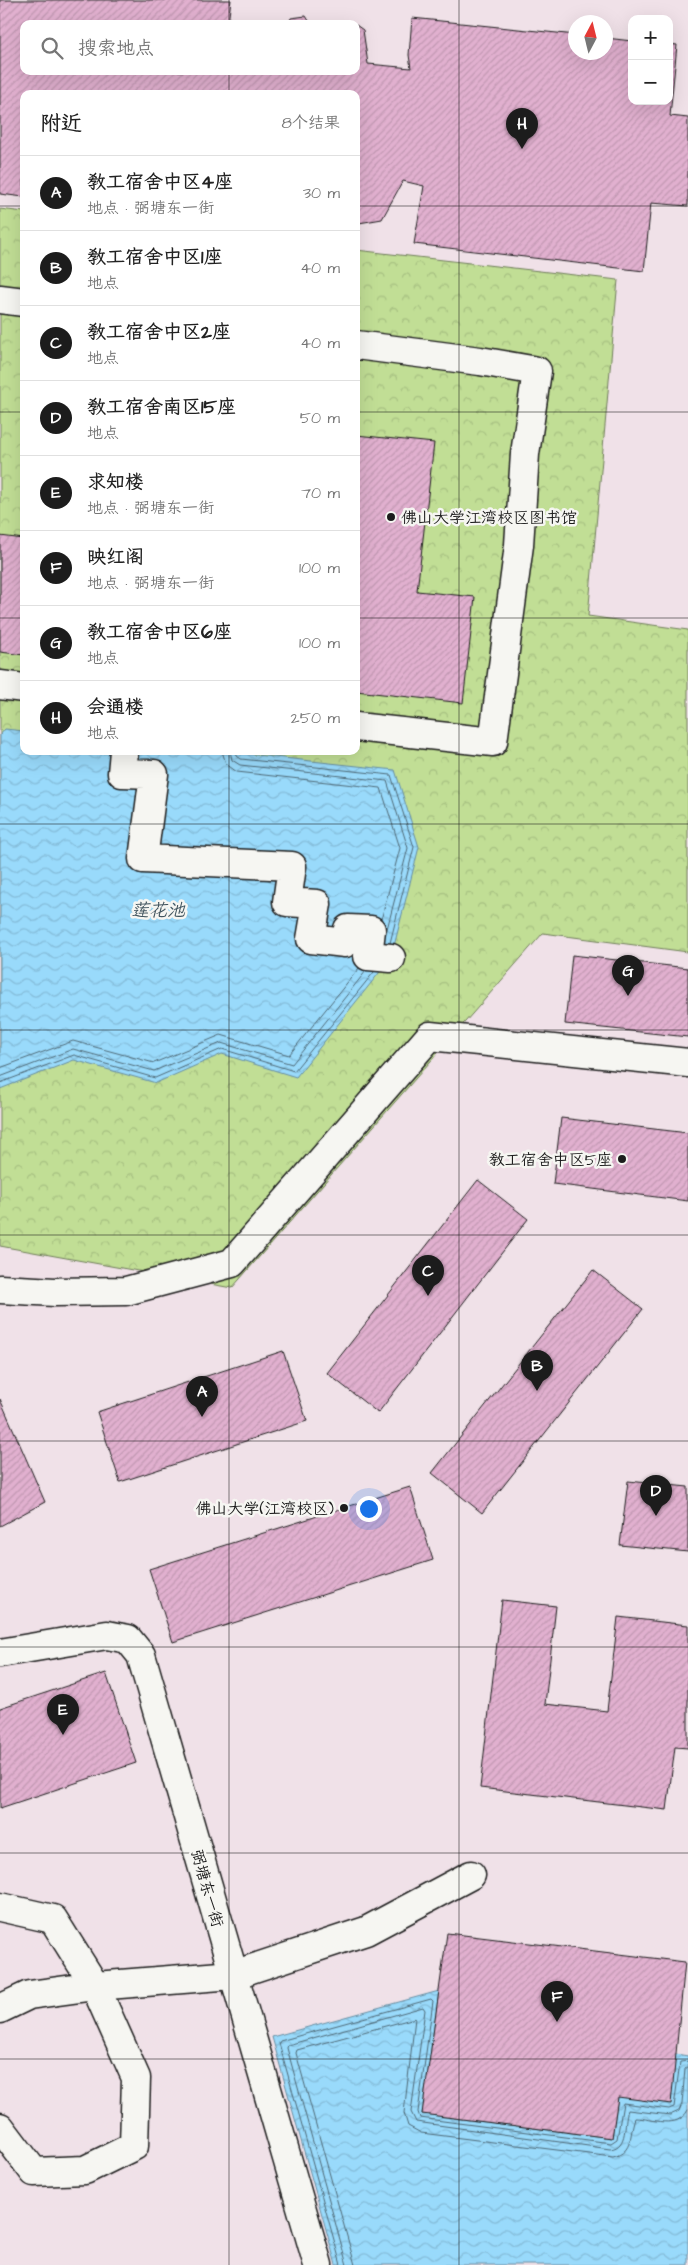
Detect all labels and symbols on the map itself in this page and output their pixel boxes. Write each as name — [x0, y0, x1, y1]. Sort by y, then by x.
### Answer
north arrow — [568, 15, 613, 60]
pin: H — [506, 108, 538, 149]
place label: 佛山大学江湾校区图书馆 — [401, 507, 577, 529]
marker: 佛山大学江湾校区图书馆 — [385, 511, 397, 523]
water label: 莲花池 — [131, 898, 186, 923]
pin: G — [612, 955, 644, 996]
place label: 教工宿舍中区5座 — [489, 1149, 612, 1171]
marker: 教工宿舍中区5座 — [616, 1153, 628, 1165]
pin: C — [412, 1255, 444, 1296]
pin: B — [521, 1350, 553, 1391]
pin: A — [186, 1376, 218, 1417]
pin: D — [640, 1475, 672, 1516]
your location — [356, 1496, 382, 1522]
place label: 佛山大学(江湾校区) — [196, 1498, 334, 1520]
marker: 佛山大学(江湾校区) — [338, 1502, 350, 1514]
pin: E — [47, 1694, 79, 1735]
street label: 弼塘东一街 — [185, 1847, 229, 1930]
pin: F — [541, 1981, 573, 2022]

